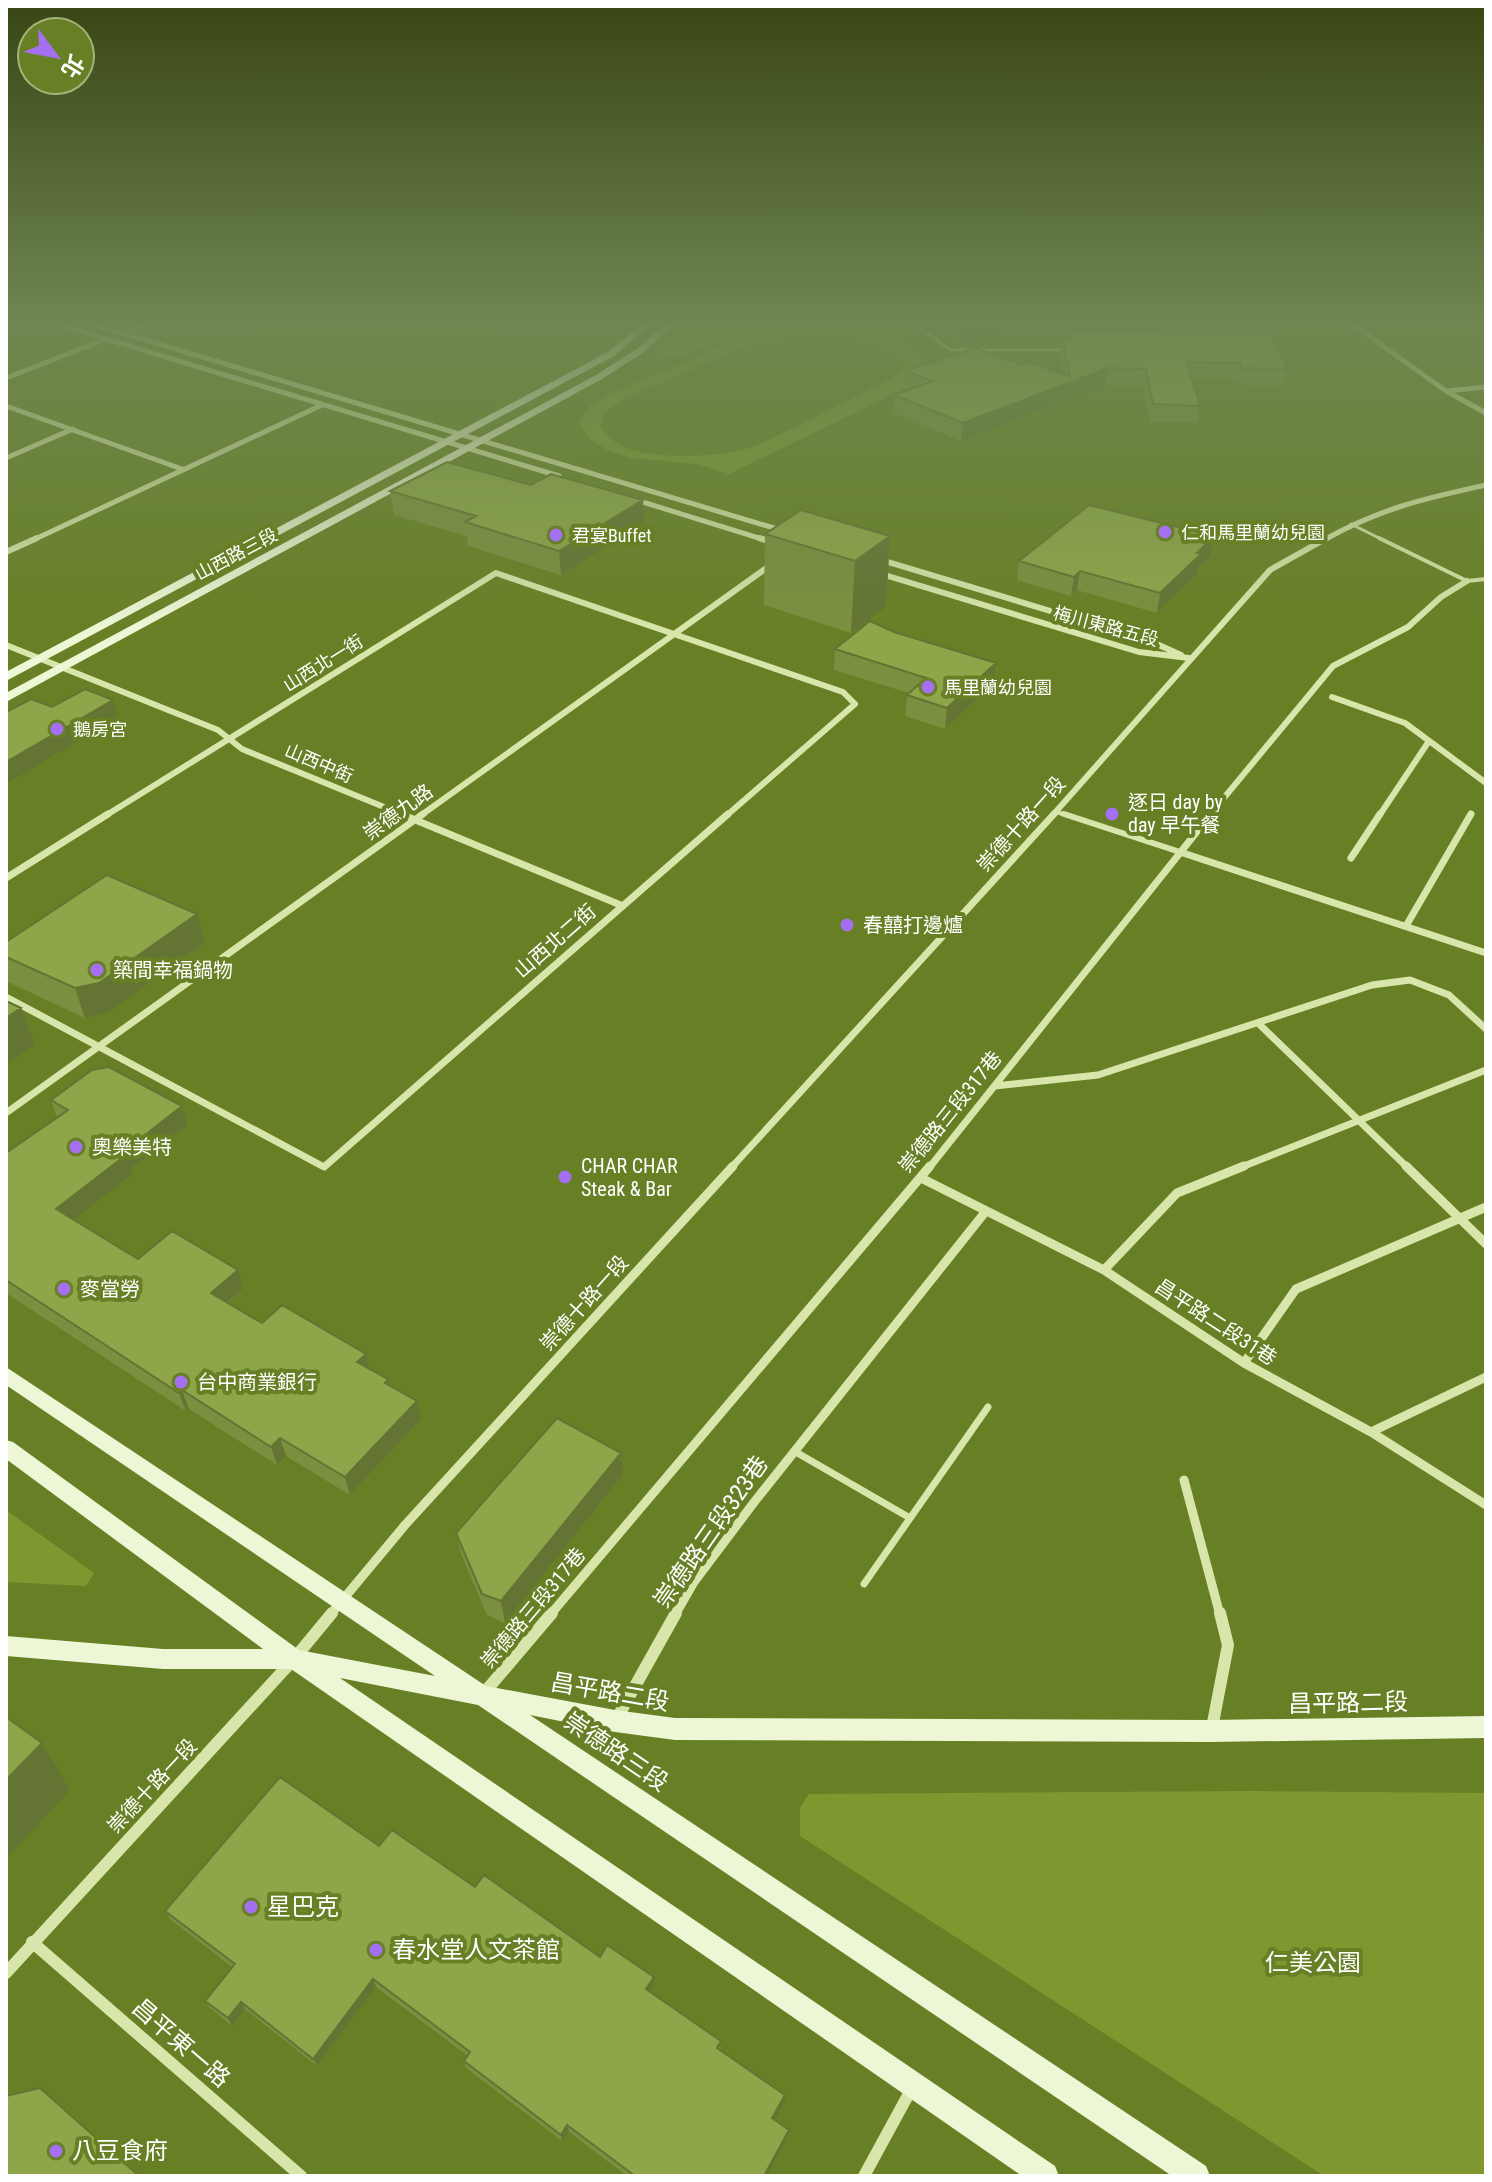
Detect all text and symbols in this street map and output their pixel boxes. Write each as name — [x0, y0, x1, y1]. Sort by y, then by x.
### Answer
north arrow — [16, 16, 96, 96]
text: 北 — [56, 50, 89, 82]
place label: 仁和馬里蘭幼兒園 — [1181, 522, 1325, 543]
marker: 仁和馬里蘭幼兒園 — [1156, 523, 1174, 541]
street label: 山西路三段 — [191, 524, 281, 584]
place label: 君宴Buffet — [572, 525, 651, 546]
marker: 君宴Buffet — [547, 526, 565, 544]
street label: 梅川東路五段 — [1051, 602, 1161, 650]
street label: 山西北一街 — [279, 630, 367, 696]
place label: 馬里蘭幼兒園 — [944, 677, 1052, 698]
marker: 馬里蘭幼兒園 — [919, 678, 937, 696]
place label: 鵝房宮 — [73, 719, 127, 740]
marker: 鵝房宮 — [48, 720, 66, 738]
street label: 山西中街 — [282, 739, 356, 787]
street label: 崇德十路一段 — [972, 771, 1070, 877]
street label: 崇德九路 — [359, 779, 437, 845]
place label: 逐日 day by day 早午餐 — [1128, 790, 1223, 837]
marker: 逐日 day by day 早午餐 — [1103, 805, 1121, 823]
street label: 山西北二街 — [509, 899, 601, 983]
place label: 春囍打邊爐 — [863, 913, 963, 937]
marker: 春囍打邊爐 — [838, 916, 856, 934]
place label: 築間幸福鍋物 — [113, 958, 233, 982]
marker: 築間幸福鍋物 — [88, 961, 106, 979]
street label: 崇德路三段317巷 — [894, 1046, 1006, 1178]
place label: 奧樂美特 — [92, 1135, 172, 1159]
marker: 奧樂美特 — [67, 1138, 85, 1156]
place label: CHAR CHAR Steak & Bar — [581, 1154, 678, 1201]
marker: CHAR CHAR Steak & Bar — [556, 1168, 574, 1186]
street label: 崇德十路一段 — [535, 1250, 633, 1356]
street label: 昌平路二段31巷 — [1151, 1274, 1281, 1370]
place label: 麥當勞 — [80, 1277, 140, 1301]
marker: 麥當勞 — [55, 1280, 73, 1298]
place label: 台中商業銀行 — [197, 1370, 317, 1394]
marker: 台中商業銀行 — [172, 1373, 190, 1391]
street label: 崇德路三段323巷 — [648, 1450, 774, 1614]
street label: 崇德路三段317巷 — [476, 1543, 590, 1673]
street label: 昌平路二段 — [548, 1668, 672, 1716]
street label: 昌平路二段 — [1288, 1688, 1408, 1718]
street label: 崇德路三段 — [558, 1707, 674, 1797]
street label: 崇德十路一段 — [102, 1734, 202, 1838]
place label: 星巴克 — [267, 1893, 339, 1921]
marker: 星巴克 — [242, 1898, 260, 1916]
place label: 春水堂人文茶館 — [392, 1936, 560, 1964]
marker: 春水堂人文茶館 — [367, 1941, 385, 1959]
park label: 仁美公園 — [1265, 1949, 1361, 1977]
street label: 昌平東一路 — [127, 1993, 235, 2093]
place label: 八豆食府 — [72, 2137, 168, 2165]
marker: 八豆食府 — [47, 2142, 65, 2160]

